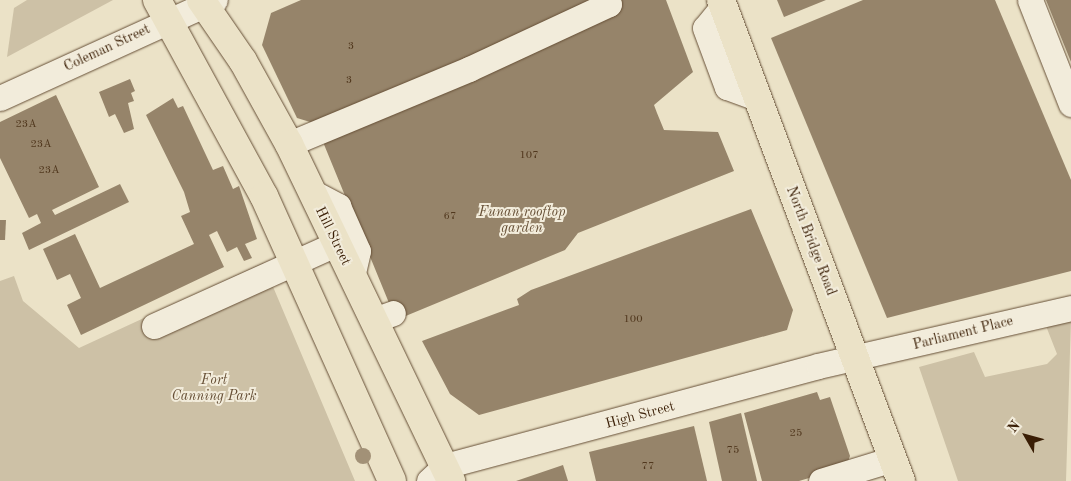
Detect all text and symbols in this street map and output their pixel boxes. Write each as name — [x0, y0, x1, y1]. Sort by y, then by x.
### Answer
street label: Coleman Street — [61, 21, 153, 75]
house number: 3 — [348, 40, 354, 54]
house number: 3 — [346, 74, 352, 88]
house number: 23A — [15, 118, 37, 132]
house number: 23A — [30, 138, 52, 152]
house number: 107 — [519, 149, 539, 163]
house number: 23A — [38, 164, 60, 178]
street label: North Bridge Road — [782, 184, 840, 298]
street label: Hill Street — [312, 204, 354, 268]
park label: Funan rooftop garden — [479, 204, 565, 236]
house number: 67 — [444, 210, 456, 224]
street label: Parliament Place — [911, 312, 1015, 354]
house number: 100 — [623, 313, 643, 327]
park label: Fort Canning Park — [171, 372, 257, 404]
street label: High Street — [604, 398, 676, 432]
north arrow — [1001, 411, 1051, 461]
text: N — [1005, 418, 1023, 435]
house number: 25 — [790, 427, 802, 441]
house number: 75 — [727, 444, 739, 458]
house number: 77 — [642, 460, 654, 474]

